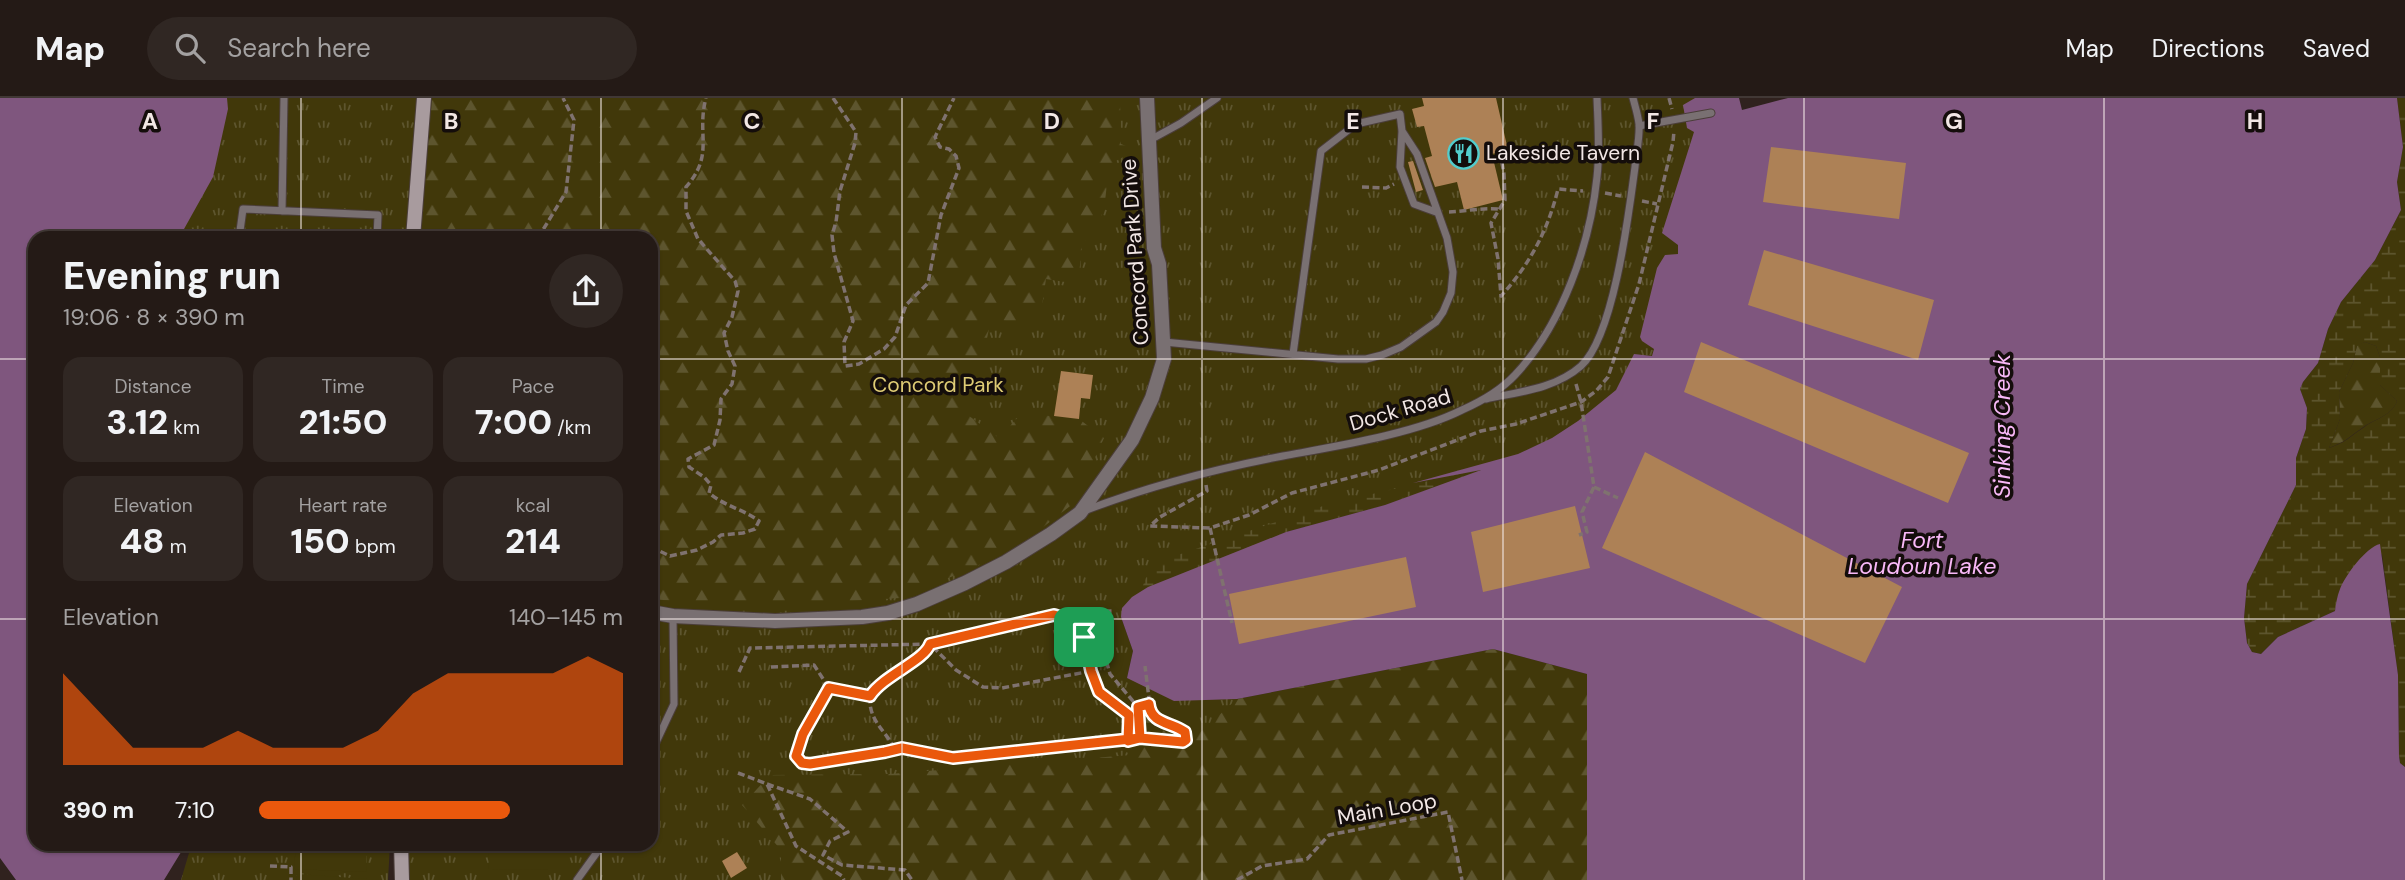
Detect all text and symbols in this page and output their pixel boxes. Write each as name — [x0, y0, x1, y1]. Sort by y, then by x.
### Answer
search box — [147, 17, 637, 80]
text: Map — [35, 27, 105, 70]
icon: search — [171, 29, 209, 67]
text: Search here — [227, 31, 371, 65]
text: Map — [2066, 33, 2114, 64]
text: Directions — [2152, 33, 2265, 64]
text: Saved — [2303, 33, 2370, 64]
text: A — [142, 106, 158, 136]
text: B — [444, 106, 458, 136]
text: C — [744, 106, 760, 136]
text: D — [1044, 106, 1060, 136]
text: E — [1346, 106, 1360, 136]
text: F — [1647, 106, 1660, 136]
text: G — [1945, 106, 1963, 136]
text: H — [2247, 106, 2263, 136]
restaurant icon: Lakeside Tavern — [1446, 136, 1480, 170]
place label: Lakeside Tavern — [1486, 139, 1640, 167]
street label: Concord Park Drive — [1115, 158, 1155, 346]
text: Evening run — [63, 251, 281, 301]
button: share — [549, 254, 623, 328]
text: 19:06 · 8 × 390 m — [63, 302, 245, 332]
water label: Sinking Creek — [1987, 353, 2017, 498]
park label: Concord Park — [872, 371, 1004, 399]
text: Distance — [114, 374, 192, 399]
text: Time — [322, 374, 364, 399]
text: Pace — [512, 374, 554, 399]
street label: Dock Road — [1346, 382, 1454, 438]
text: 3.12 — [106, 399, 168, 445]
text: 21:50 — [299, 399, 387, 445]
text: 7:00 — [475, 399, 552, 445]
text: km — [168, 415, 200, 440]
text: /km — [552, 415, 591, 440]
text: Elevation — [113, 493, 193, 518]
text: Heart rate — [299, 493, 387, 518]
text: kcal — [516, 493, 550, 518]
text: 48 — [119, 518, 165, 564]
text: 150 — [290, 518, 350, 564]
text: 214 — [505, 518, 561, 564]
water label: Fort Loudoun Lake — [1848, 525, 1996, 581]
text: m — [165, 534, 187, 559]
text: bpm — [350, 534, 396, 559]
text: Elevation — [63, 602, 159, 632]
text: 140–145 m — [509, 602, 623, 632]
pin — [1054, 607, 1114, 667]
icon: arrive — [1065, 618, 1103, 656]
street label: Main Loop — [1335, 786, 1439, 832]
text: 390 m — [63, 795, 134, 825]
text: 7:10 — [175, 795, 215, 825]

